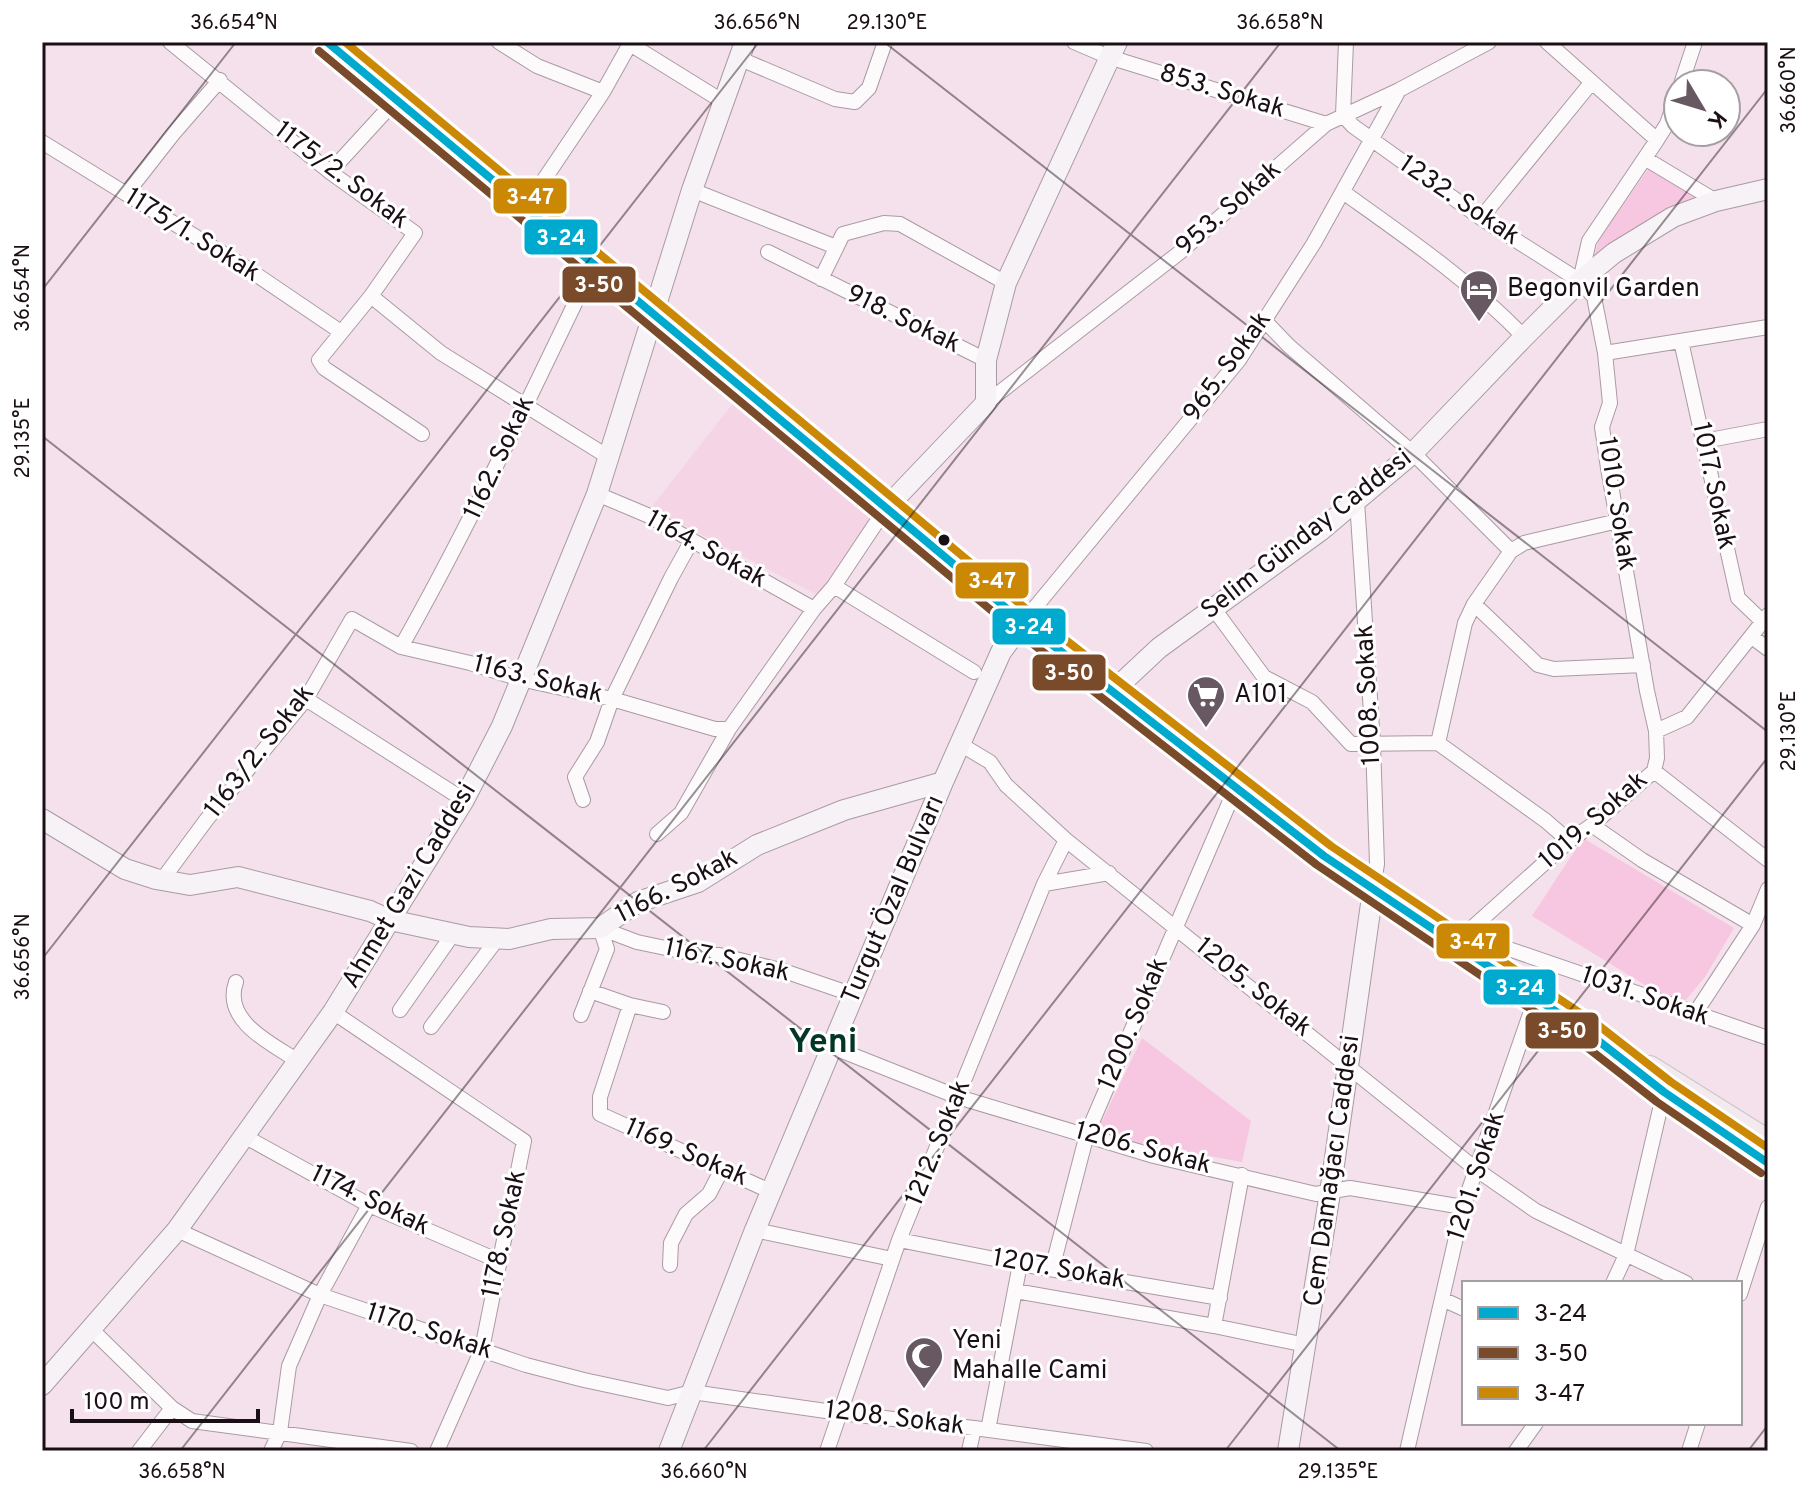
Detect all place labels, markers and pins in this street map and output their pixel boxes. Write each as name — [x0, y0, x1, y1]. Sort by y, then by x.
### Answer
hotel icon: Begonvil Garden — [1458, 268, 1500, 323]
place label: Begonvil Garden — [1507, 273, 1700, 306]
unlabelled marker — [936, 532, 952, 548]
supermarket icon: A101 — [1185, 674, 1227, 729]
place label: A101 — [1234, 679, 1287, 712]
place label: Yeni Mahalle Cami — [952, 1325, 1107, 1388]
mosque icon: Yeni Mahalle Cami — [903, 1335, 945, 1390]

